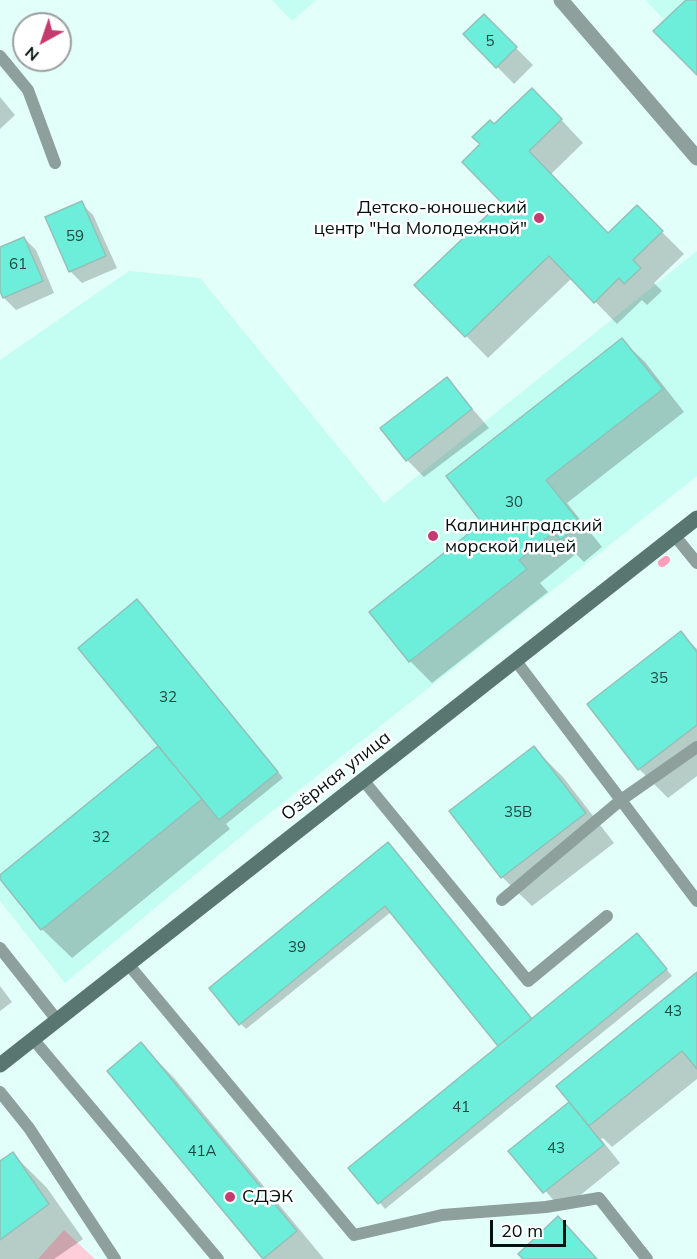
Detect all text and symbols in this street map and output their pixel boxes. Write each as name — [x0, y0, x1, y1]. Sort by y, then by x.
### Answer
north arrow — [12, 12, 72, 72]
house number: 5 — [486, 32, 494, 50]
text: N — [21, 43, 43, 66]
place label: Детско-юношеский центр "На Молодежной" — [314, 197, 527, 240]
marker: Детско-юношеский центр "На Молодежной" — [532, 211, 546, 225]
house number: 59 — [66, 227, 84, 245]
house number: 61 — [9, 255, 27, 273]
house number: 30 — [505, 493, 523, 511]
place label: Калининградский морской лицей — [445, 515, 602, 558]
marker: Калининградский морской лицей — [426, 529, 440, 543]
house number: 35 — [650, 669, 668, 687]
house number: 32 — [159, 688, 177, 706]
street label: Озёрная улица — [277, 727, 395, 825]
house number: 35В — [504, 803, 532, 821]
house number: 32 — [92, 828, 110, 846]
house number: 39 — [288, 938, 306, 956]
house number: 43 — [664, 1002, 682, 1020]
house number: 41 — [452, 1098, 470, 1116]
house number: 43 — [547, 1139, 565, 1157]
house number: 41А — [187, 1142, 217, 1160]
place label: СДЭК — [242, 1186, 293, 1208]
marker: СДЭК — [223, 1190, 237, 1204]
scale bar — [493, 1208, 570, 1246]
text: 20 m — [501, 1219, 543, 1242]

